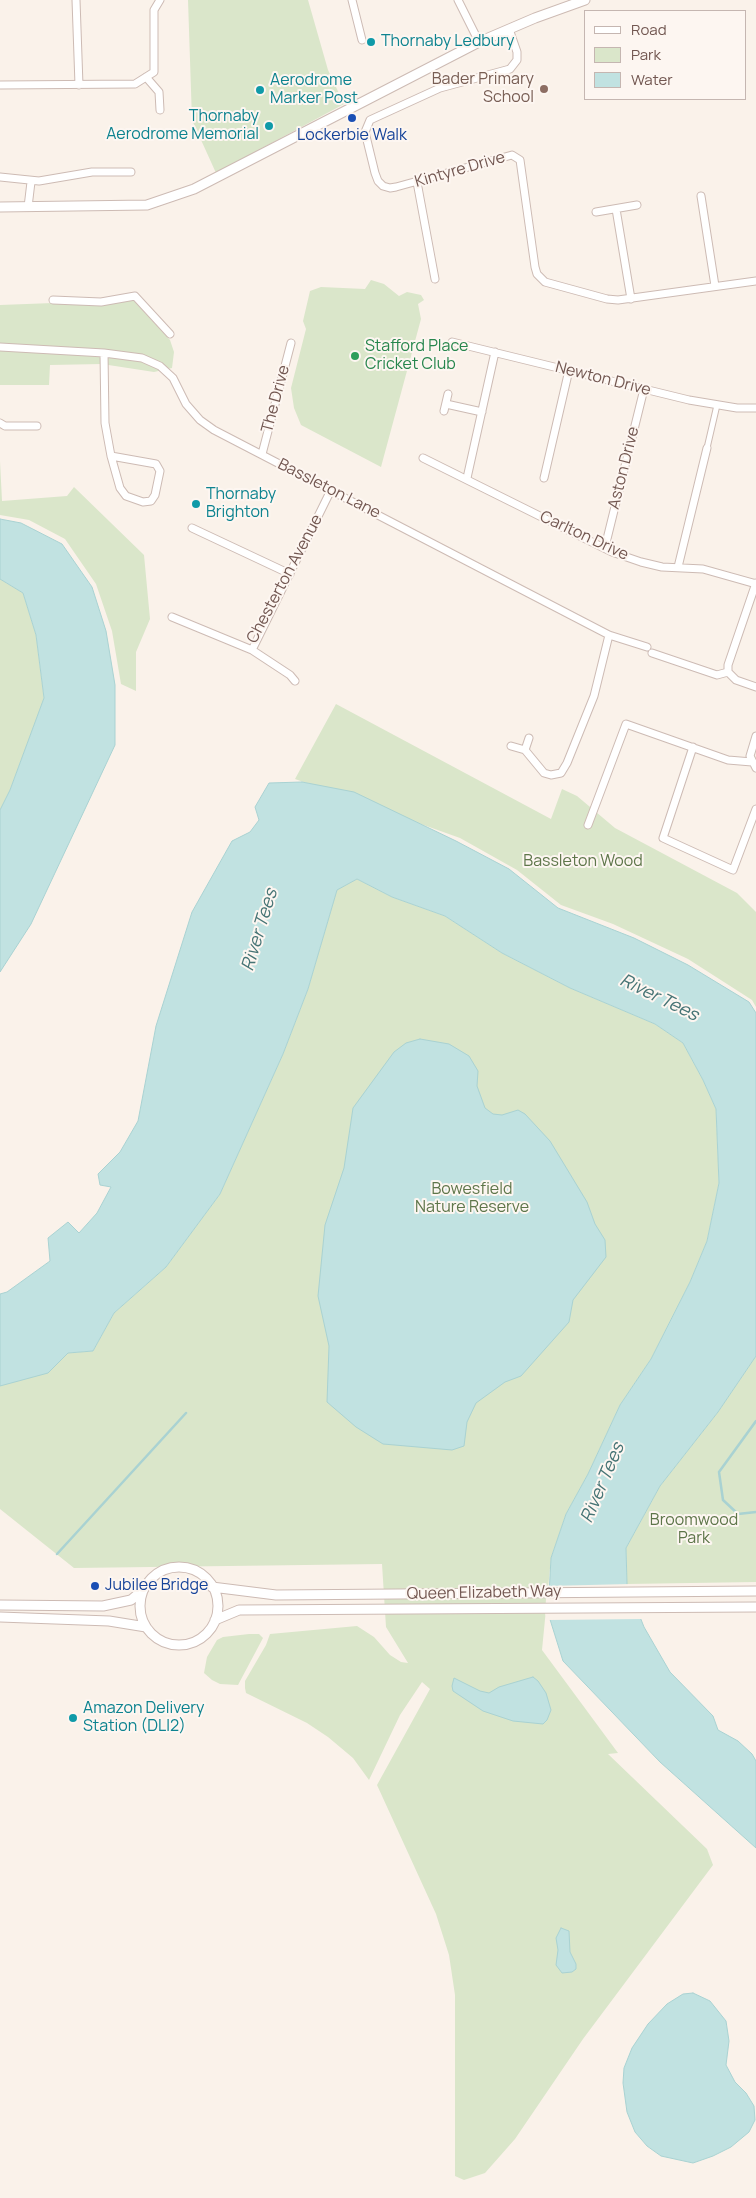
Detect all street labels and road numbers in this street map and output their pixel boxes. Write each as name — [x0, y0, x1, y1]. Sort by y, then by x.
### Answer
street label: Kintyre Drive — [413, 148, 507, 192]
street label: Newton Drive — [553, 358, 653, 400]
street label: The Drive — [258, 363, 294, 435]
street label: Aston Drive — [605, 425, 643, 511]
street label: Bassleton Lane — [274, 455, 384, 523]
street label: Carlton Drive — [537, 507, 631, 565]
street label: Chesterton Avenue — [243, 511, 327, 647]
street label: Queen Elizabeth Way — [406, 1582, 562, 1604]

